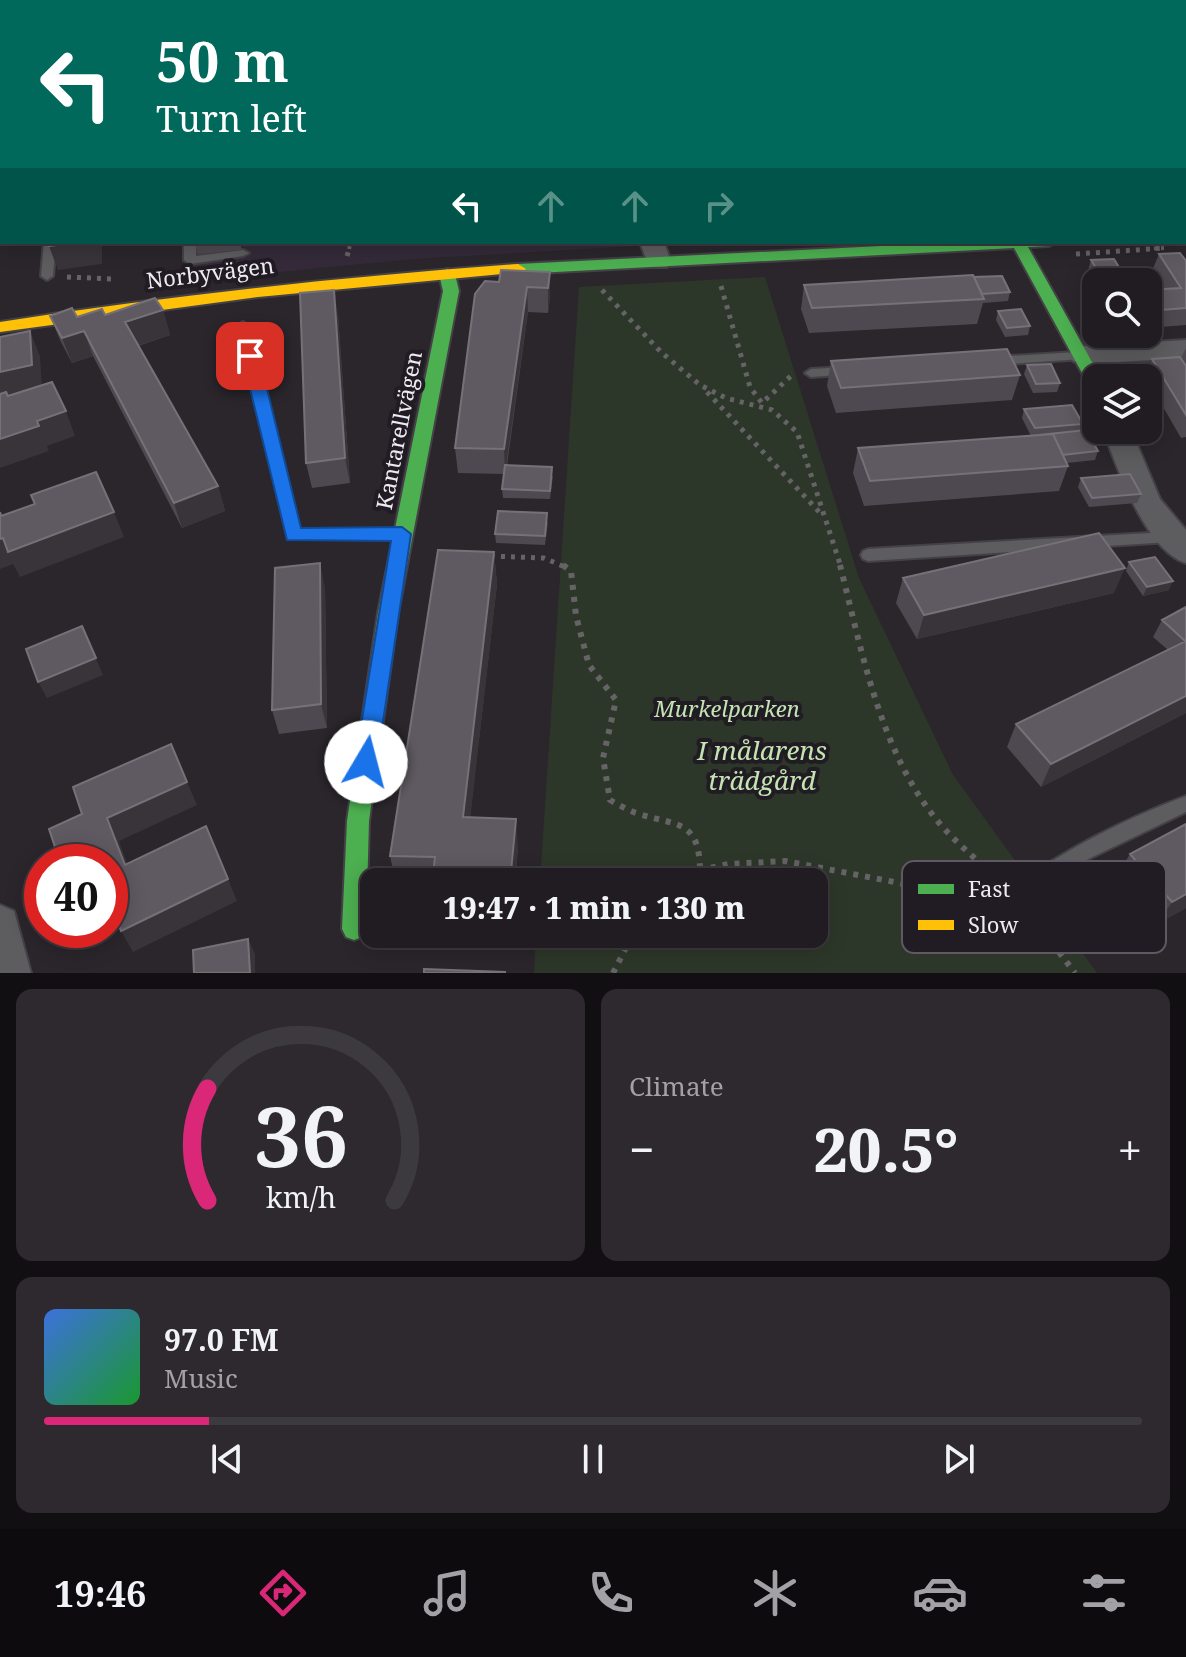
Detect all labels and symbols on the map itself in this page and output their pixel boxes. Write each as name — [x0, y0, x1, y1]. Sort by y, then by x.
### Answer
street label: Norbyvägen — [145, 249, 275, 295]
pin — [216, 322, 284, 390]
street label: Kantarellvägen — [368, 348, 428, 512]
park label: Murkelparken — [653, 693, 800, 723]
position arrow — [324, 720, 408, 804]
park label: I målarens trädgård — [696, 732, 827, 798]
speed limit sign: 40 — [24, 844, 128, 948]
legend — [902, 861, 1166, 953]
text: Fast — [968, 873, 1010, 903]
text: Slow — [968, 909, 1018, 939]

